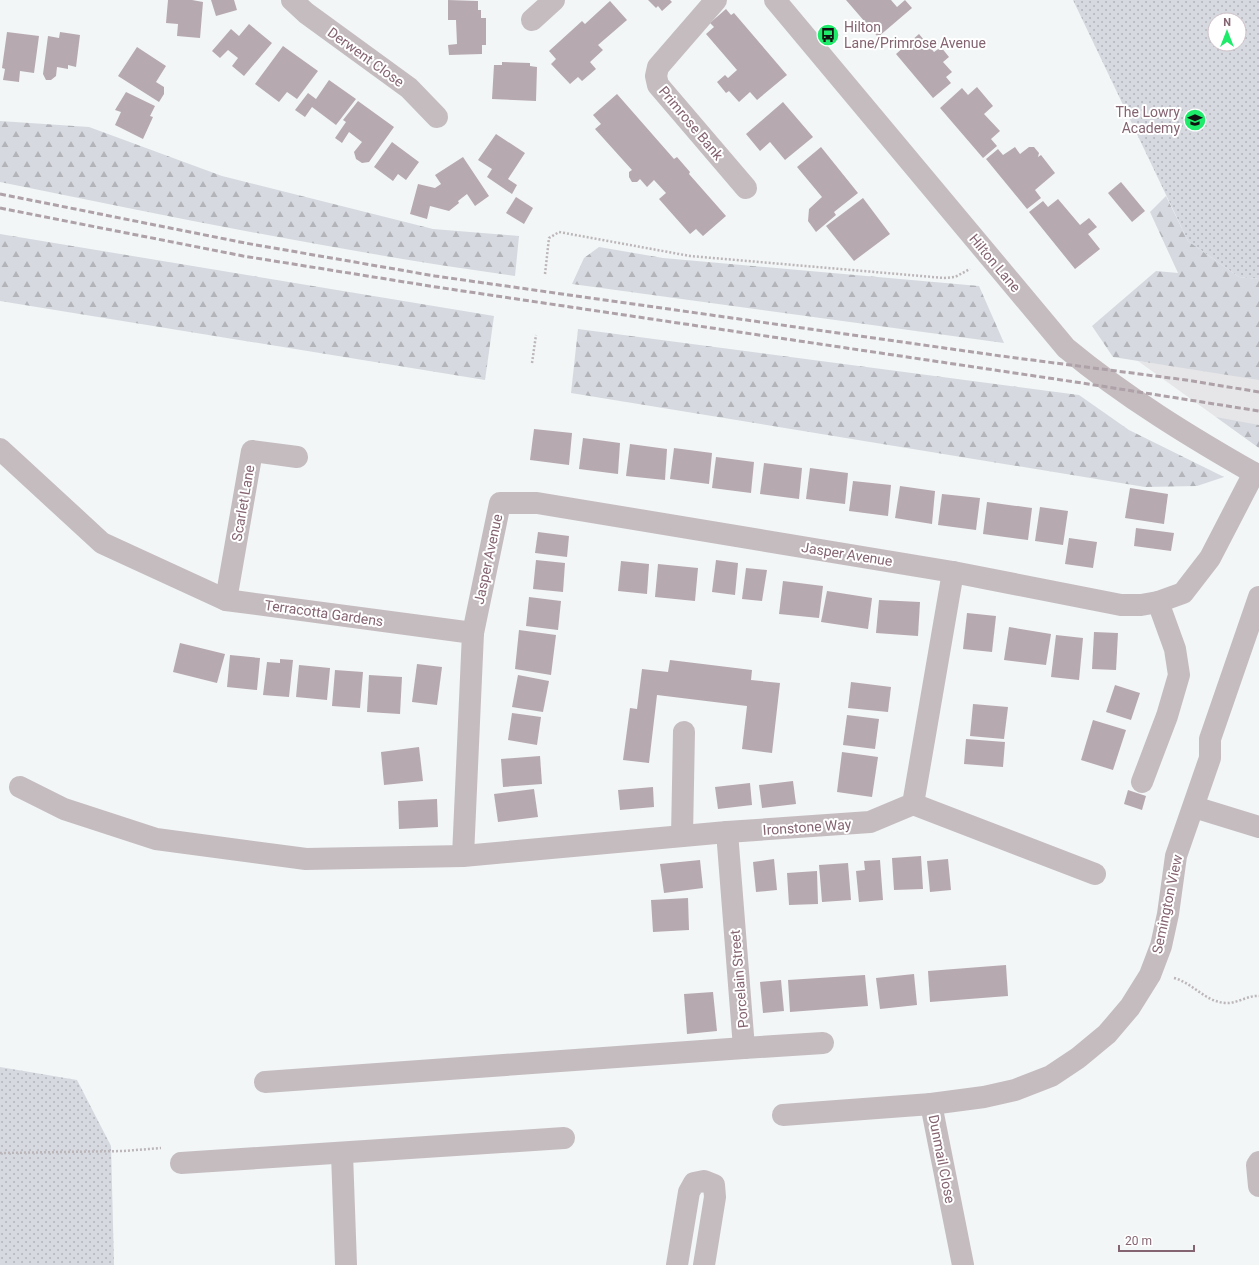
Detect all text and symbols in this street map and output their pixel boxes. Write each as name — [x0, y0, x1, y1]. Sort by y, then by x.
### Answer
north arrow — [1207, 12, 1247, 52]
text: N — [1223, 16, 1231, 29]
place label: Hilton Lane/Primrose Avenue — [844, 19, 986, 51]
bus stop icon: Hilton Lane/Primrose Avenue — [815, 22, 841, 48]
street label: Derwent Close — [325, 24, 407, 90]
street label: Primrose Bank — [656, 83, 727, 164]
place label: The Lowry Academy — [1116, 104, 1180, 136]
school or university icon: The Lowry Academy — [1182, 107, 1208, 133]
street label: Hilton Lane — [966, 231, 1024, 295]
street label: Scarlet Lane — [228, 464, 258, 542]
street label: Jasper Avenue — [471, 512, 505, 606]
street label: Jasper Avenue — [800, 539, 894, 569]
street label: Terracotta Gardens — [264, 597, 384, 629]
street label: Ironstone Way — [762, 816, 852, 838]
street label: Semington View — [1149, 853, 1185, 955]
street label: Porcelain Street — [727, 929, 751, 1029]
street label: Dunmail Close — [926, 1113, 958, 1205]
scale bar — [1119, 1227, 1194, 1253]
text: 20 m — [1125, 1234, 1152, 1248]

